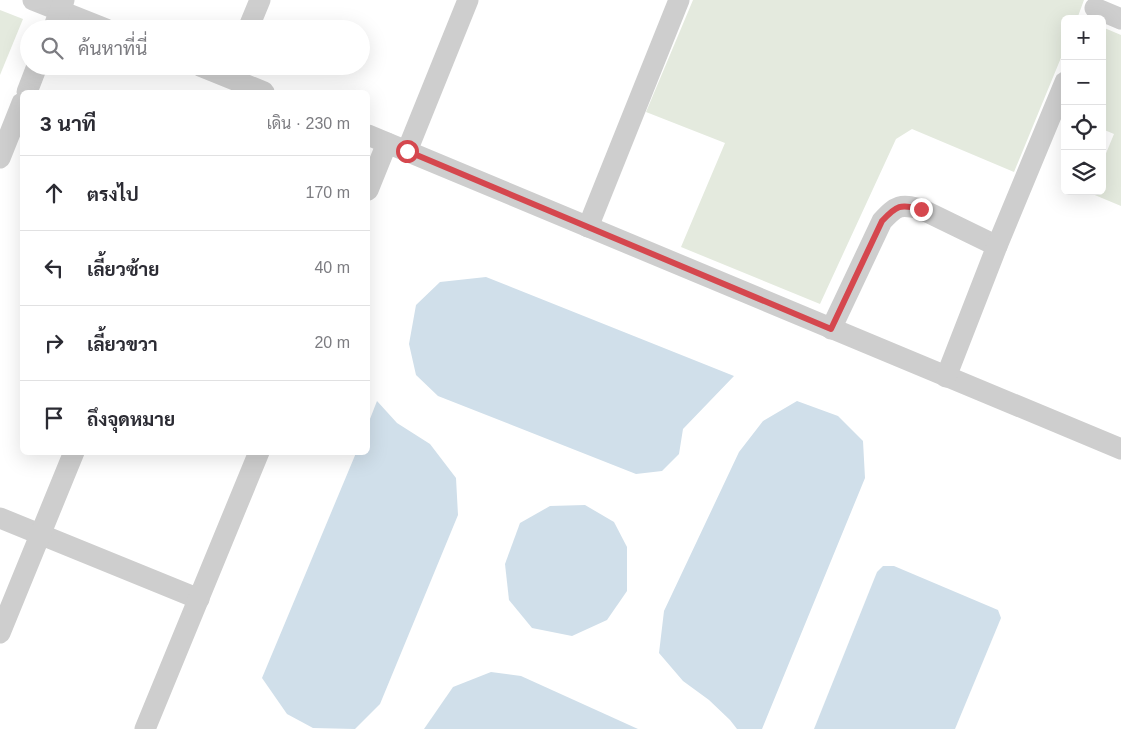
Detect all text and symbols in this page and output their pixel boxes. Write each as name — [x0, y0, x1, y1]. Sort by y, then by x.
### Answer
map controls — [1061, 15, 1106, 195]
button: + — [1061, 15, 1106, 60]
search box — [20, 20, 370, 75]
icon: search — [38, 34, 66, 62]
text: ค้นหาที่นี่ — [78, 38, 147, 59]
button: − — [1061, 60, 1106, 105]
button: locate — [1061, 105, 1106, 150]
text: 3 นาที — [40, 112, 96, 135]
text: เดิน · 230 m — [267, 115, 350, 132]
route start — [396, 140, 419, 163]
button: layers — [1061, 150, 1106, 195]
icon: ahead — [40, 179, 68, 207]
text: ตรงไป — [87, 184, 139, 205]
text: 170 m — [306, 184, 350, 201]
route end — [910, 198, 933, 221]
icon: left — [40, 254, 68, 282]
text: เลี้ยวซ้าย — [87, 259, 159, 280]
text: 40 m — [314, 259, 350, 276]
icon: right — [40, 329, 68, 357]
text: เลี้ยวขวา — [87, 334, 158, 355]
text: 20 m — [314, 334, 350, 351]
icon: arrive — [40, 404, 68, 432]
text: ถึงจุดหมาย — [87, 409, 175, 430]

